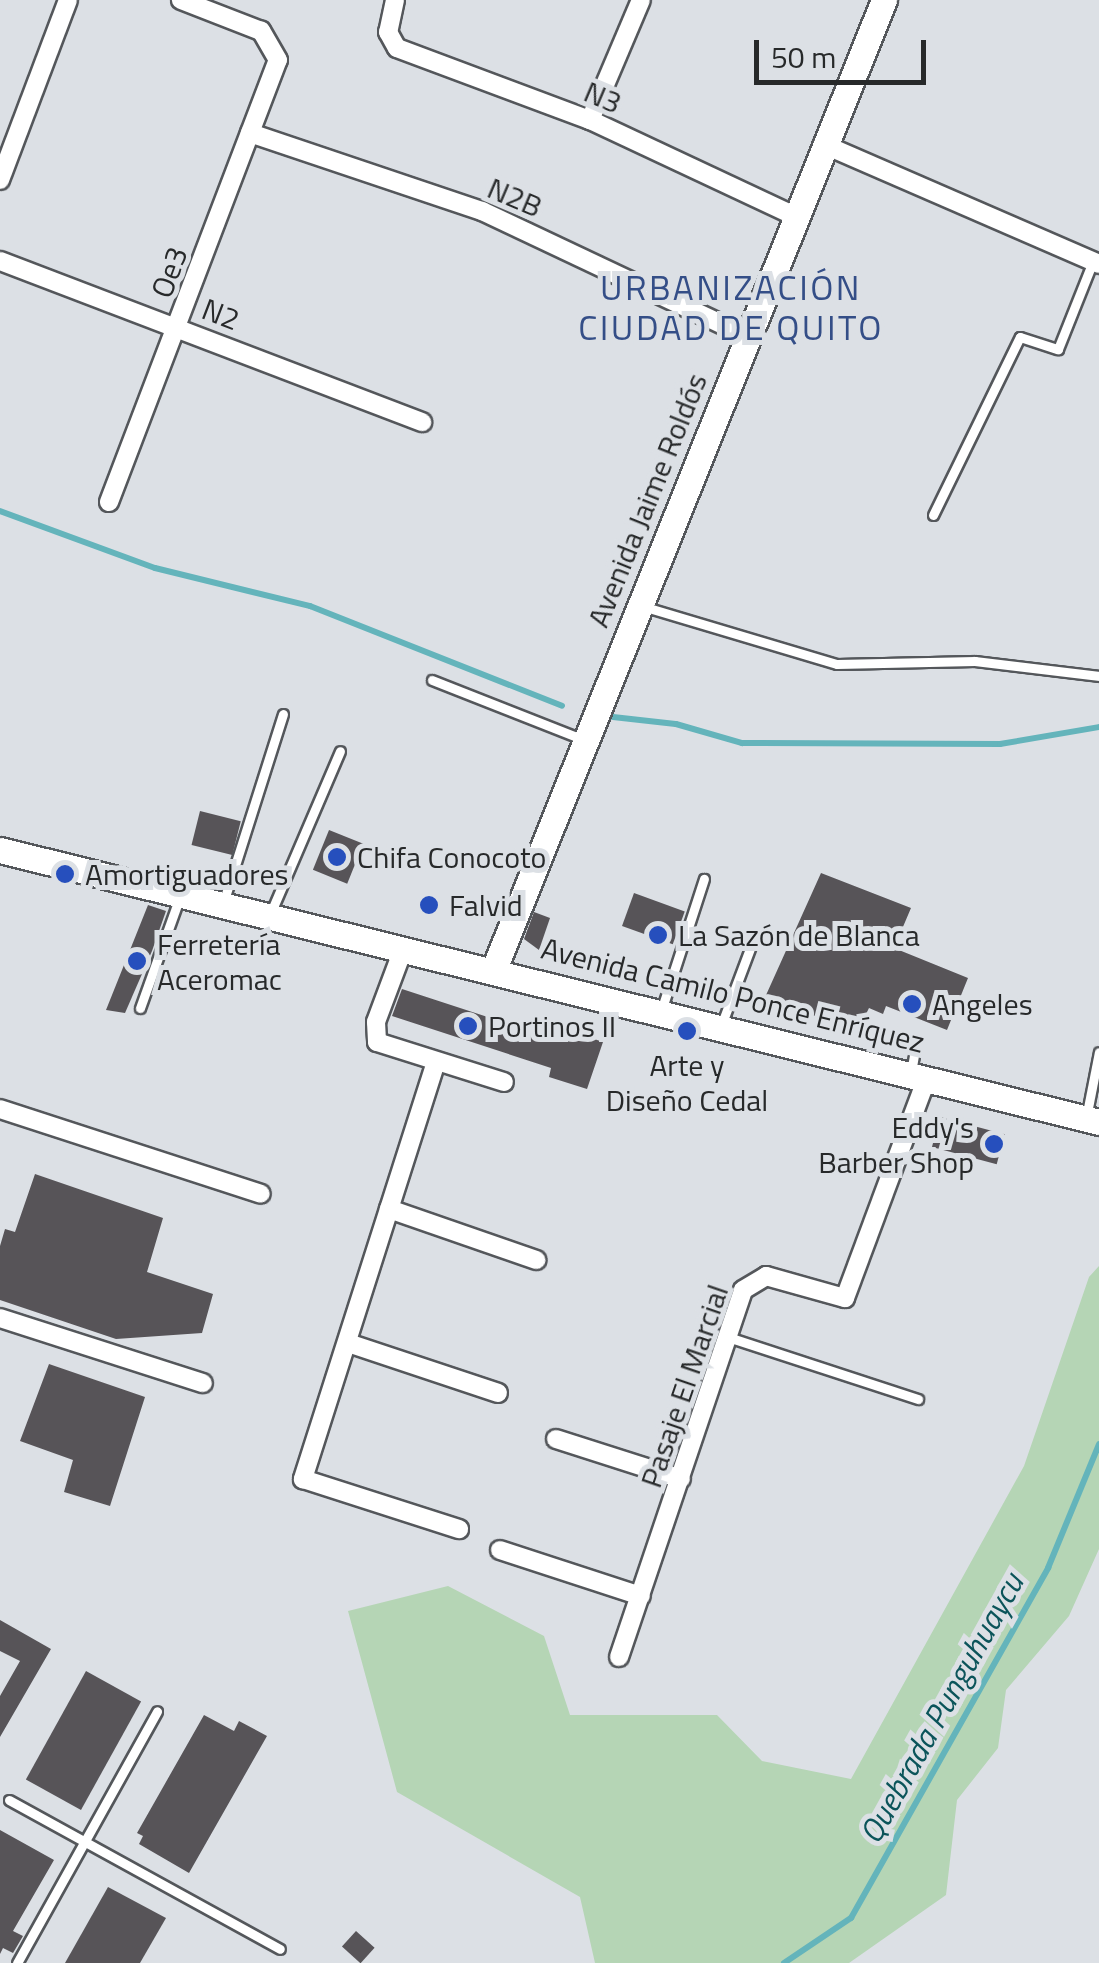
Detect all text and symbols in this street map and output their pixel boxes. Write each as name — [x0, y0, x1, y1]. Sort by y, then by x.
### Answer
scale bar — [759, 20, 932, 82]
text: 50 m — [771, 34, 836, 80]
street label: N3 — [579, 73, 627, 121]
street label: N2B — [482, 170, 548, 224]
street label: Oe3 — [143, 242, 195, 302]
district label: URBANIZACIÓN CIUDAD DE QUITO — [578, 266, 884, 348]
street label: N2 — [197, 291, 245, 337]
street label: Avenida Jaime Roldós — [580, 368, 714, 632]
place label: Chifa Conocoto — [357, 839, 546, 875]
marker: Chifa Conocoto — [326, 846, 348, 868]
place label: Amortiguadores — [85, 856, 289, 892]
marker: Amortiguadores — [54, 863, 76, 885]
place label: Falvid — [449, 887, 523, 923]
marker: Falvid — [418, 894, 440, 916]
place label: La Sazón de Blanca — [678, 917, 920, 953]
marker: La Sazón de Blanca — [647, 924, 669, 946]
place label: Ferretería Aceromac — [157, 926, 282, 996]
street label: Avenida Camilo Ponce Enríquez — [538, 930, 928, 1060]
marker: Ferretería Aceromac — [126, 950, 148, 972]
place label: Angeles — [932, 986, 1033, 1022]
marker: Angeles — [901, 993, 923, 1015]
place label: Portinos II — [488, 1008, 616, 1044]
marker: Portinos II — [457, 1015, 479, 1037]
marker: Arte y Diseño Cedal — [676, 1020, 698, 1042]
place label: Arte y Diseño Cedal — [606, 1047, 768, 1118]
place label: Eddy's Barber Shop — [818, 1109, 974, 1180]
marker: Eddy's Barber Shop — [983, 1133, 1005, 1155]
street label: Pasaje El Marcial — [632, 1280, 736, 1492]
water label: Quebrada Punguhuaycu — [851, 1566, 1031, 1850]

